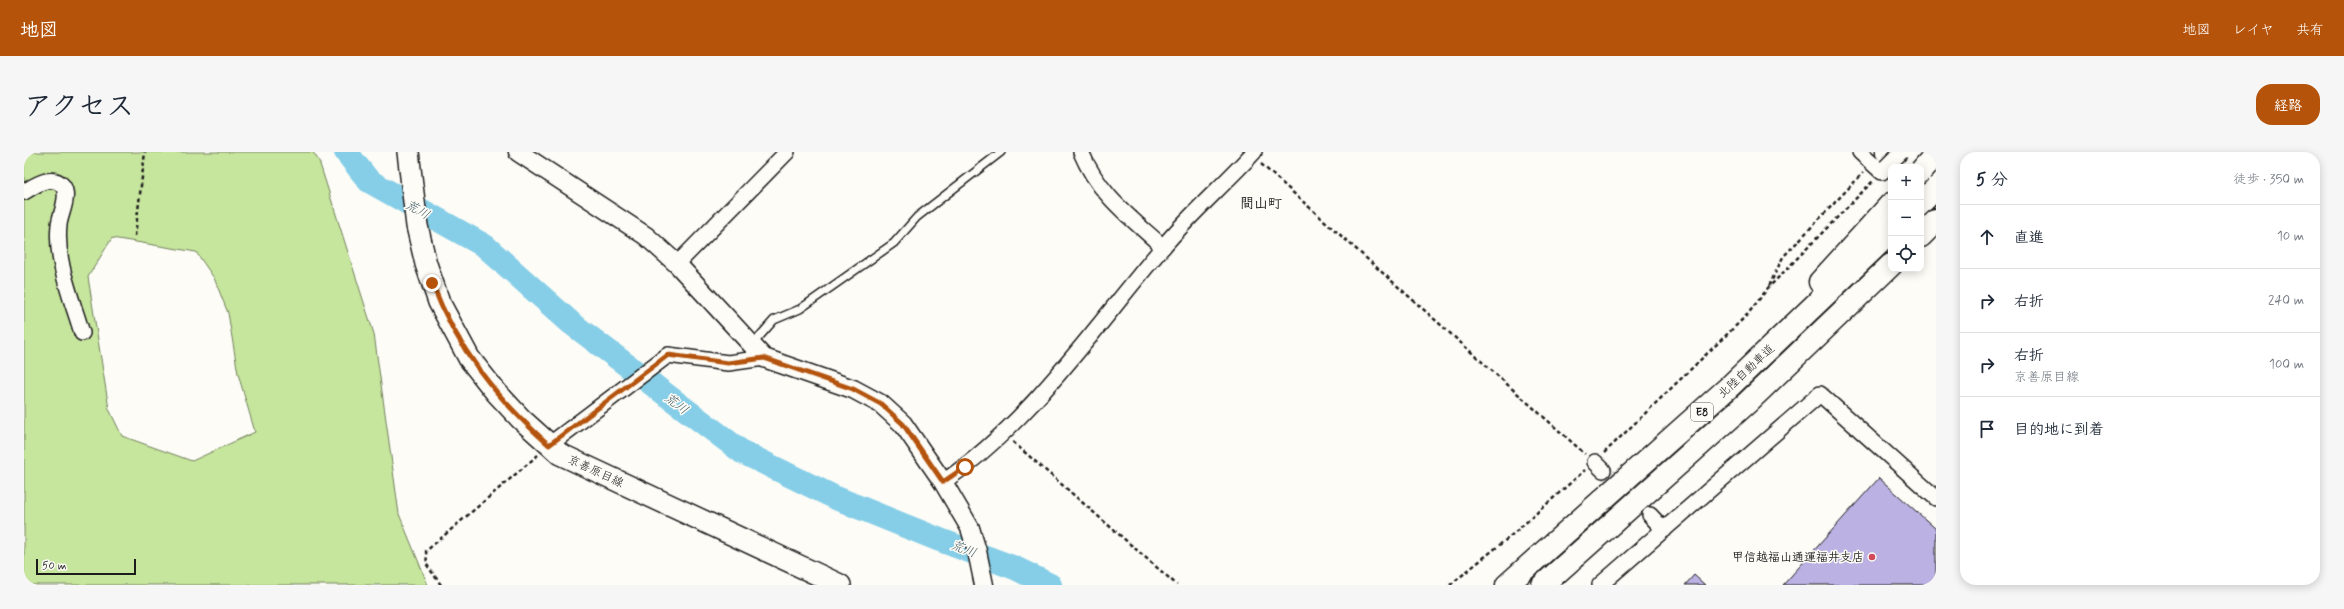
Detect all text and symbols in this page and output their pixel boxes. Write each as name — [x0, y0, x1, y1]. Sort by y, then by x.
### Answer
text: 地図 — [20, 18, 58, 43]
text: 地図 — [2183, 21, 2211, 39]
text: レイヤ — [2233, 21, 2274, 39]
text: 共有 — [2296, 21, 2324, 39]
button: 経路 — [2256, 84, 2320, 125]
text: アクセス — [24, 89, 134, 126]
map controls — [1888, 164, 1924, 272]
button: + — [1888, 164, 1924, 200]
text: 5 分 — [1976, 169, 2008, 191]
text: 徒歩 · 350 m — [2234, 171, 2304, 188]
district label: 間山町 — [1240, 195, 1282, 213]
water label: 荒川 — [402, 197, 433, 224]
button: − — [1888, 200, 1924, 236]
icon: ahead — [1976, 226, 1998, 248]
text: 直進 — [2014, 228, 2044, 248]
text: 10 m — [2277, 228, 2304, 245]
button: locate — [1888, 236, 1924, 272]
route end — [423, 274, 441, 292]
icon: right — [1976, 290, 1998, 312]
text: 右折 — [2014, 292, 2044, 312]
text: 240 m — [2268, 292, 2304, 309]
street label: 北陸自動車道 — [1715, 341, 1778, 402]
text: 右折 — [2014, 346, 2044, 366]
icon: right — [1976, 354, 1998, 376]
text: 100 m — [2269, 356, 2304, 373]
text: 京善原目線 — [2014, 369, 2079, 386]
water label: 荒川 — [661, 390, 692, 419]
road number: E8 — [1691, 403, 1713, 421]
icon: arrive — [1976, 418, 1998, 440]
text: 目的地に到着 — [2014, 420, 2104, 440]
street label: 京善原目線 — [565, 452, 626, 492]
route start — [956, 458, 974, 476]
water label: 荒川 — [948, 537, 979, 562]
place label: 甲信越福山通運福井支店 — [1732, 550, 1864, 566]
marker: 甲信越福山通運福井支店 — [1867, 552, 1877, 562]
scale bar — [36, 557, 136, 576]
text: 50 m — [42, 559, 67, 573]

